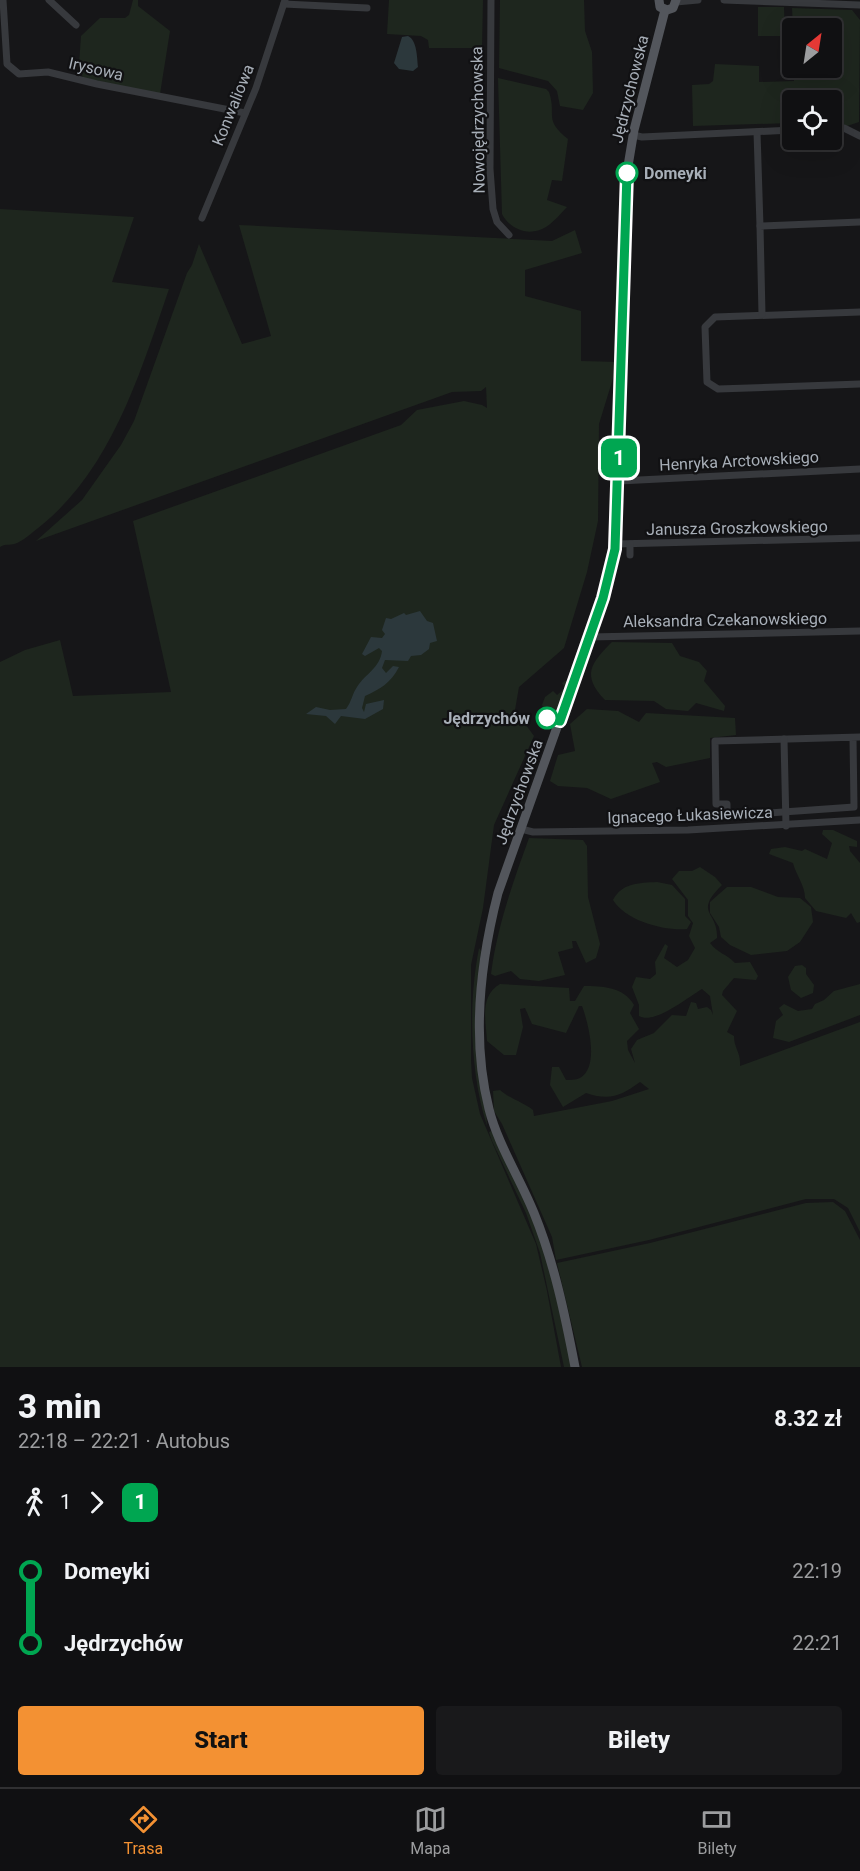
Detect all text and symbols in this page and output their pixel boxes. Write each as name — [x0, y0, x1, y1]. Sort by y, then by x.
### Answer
north arrow — [782, 18, 842, 78]
map controls — [782, 18, 842, 150]
street label: Jędrzychowska — [607, 33, 653, 145]
street label: Nowojędrzychowska — [467, 46, 489, 194]
street label: Irysowa — [67, 53, 125, 85]
street label: Konwaliowa — [208, 61, 258, 149]
button: locate — [782, 90, 842, 150]
marker: Domeyki — [616, 162, 638, 184]
place label: Domeyki — [644, 164, 707, 183]
line badge: 1 — [600, 438, 638, 478]
text: 1 — [613, 446, 625, 470]
street label: Henryka Arctowskiego — [659, 447, 819, 475]
street label: Janusza Groszkowskiego — [646, 517, 828, 539]
street label: Aleksandra Czekanowskiego — [623, 609, 827, 631]
marker: Jędrzychów — [536, 707, 558, 729]
place label: Jędrzychów — [443, 709, 530, 728]
street label: Jędrzychowska — [491, 737, 547, 847]
street label: Ignacego Łukasiewicza — [607, 803, 773, 827]
text: 3 min — [18, 1387, 101, 1426]
text: 8.32 zł — [774, 1406, 842, 1431]
text: 22:18 – 22:21 · Autobus — [18, 1429, 230, 1453]
icon: walk — [18, 1486, 51, 1519]
icon: forward — [80, 1486, 113, 1519]
text: 1 — [60, 1490, 71, 1514]
text: 1 — [134, 1490, 146, 1514]
text: Domeyki — [64, 1559, 150, 1584]
text: 22:19 — [792, 1559, 842, 1583]
text: Jędrzychów — [64, 1631, 183, 1656]
text: 22:21 — [792, 1631, 842, 1655]
button: Start — [18, 1706, 424, 1775]
button: Bilety — [436, 1706, 842, 1775]
tab: Trasa — [123, 1803, 163, 1858]
tab: Mapa — [410, 1803, 451, 1858]
tab: Bilety — [697, 1803, 737, 1858]

